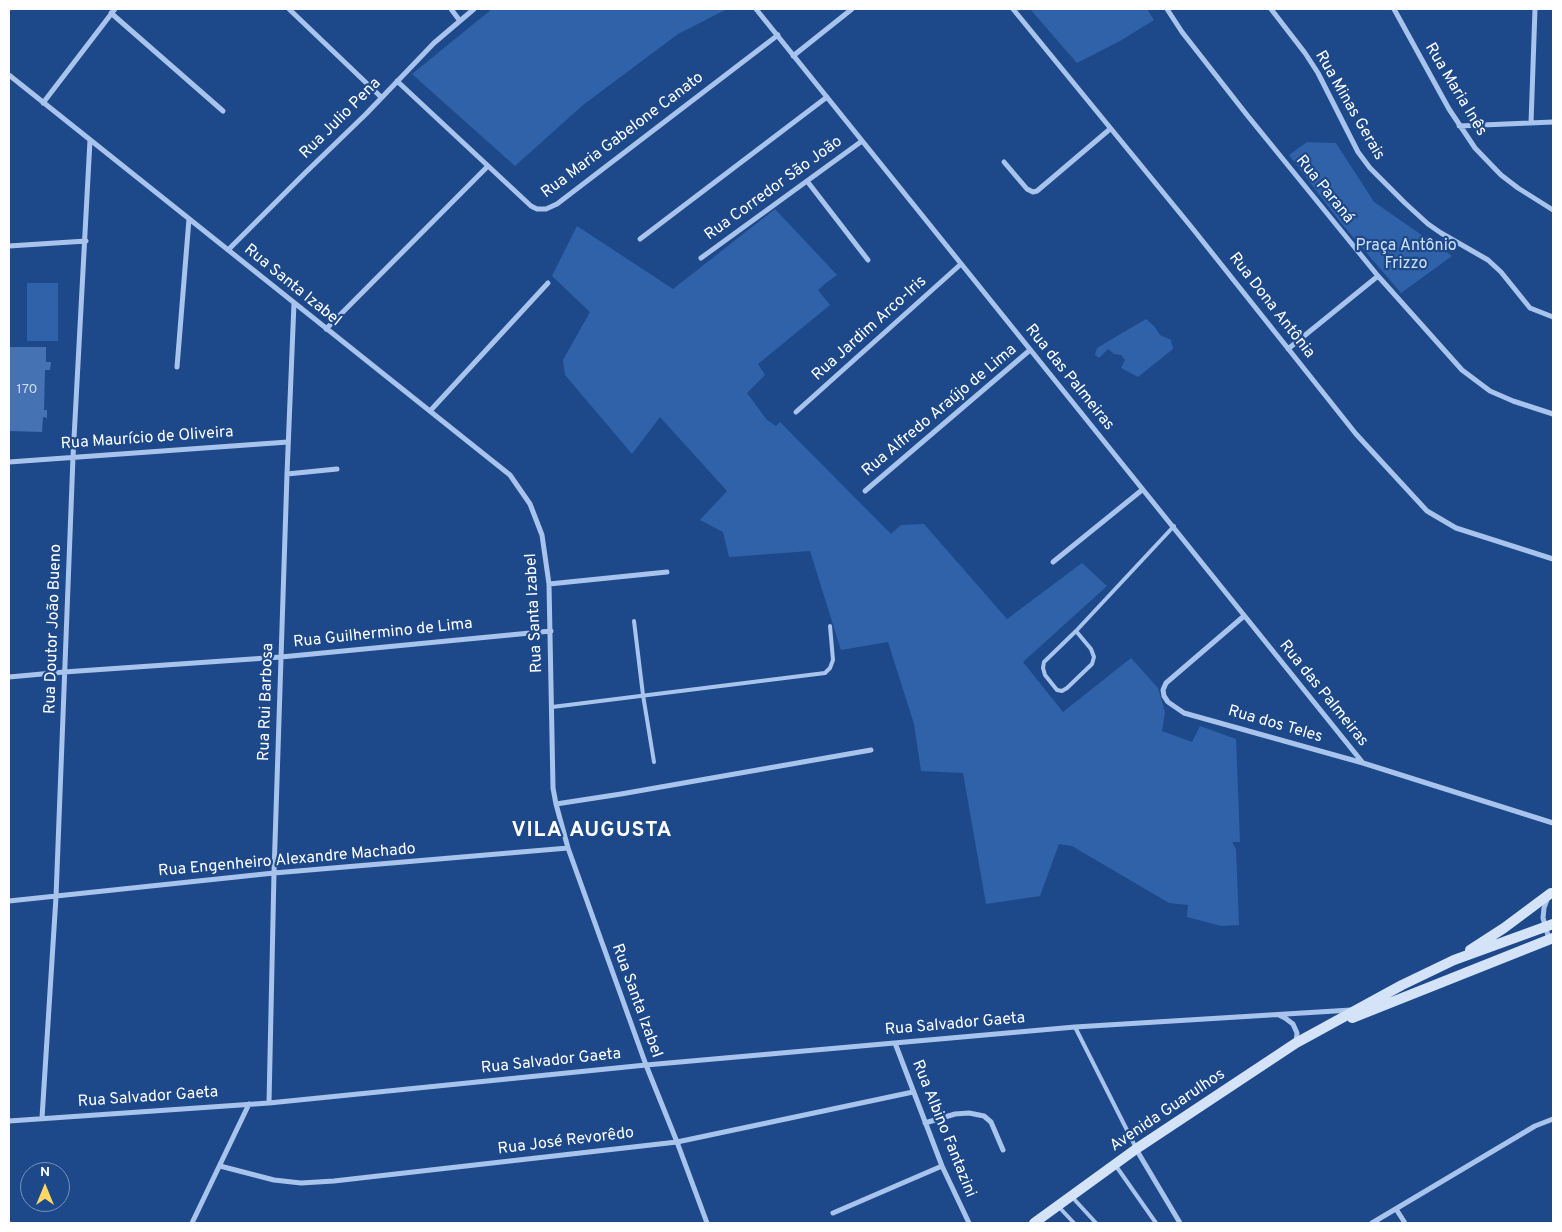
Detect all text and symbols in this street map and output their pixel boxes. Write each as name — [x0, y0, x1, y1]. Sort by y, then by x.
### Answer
street label: Rua Maria Inês — [1420, 40, 1490, 140]
street label: Rua Minas Gerais — [1310, 48, 1388, 164]
street label: Rua Maria Gabelone Canato — [538, 69, 708, 203]
street label: Rua Julio Pena — [296, 74, 386, 164]
street label: Rua Corredor São João — [701, 133, 847, 245]
street label: Rua Paraná — [1291, 152, 1357, 228]
park label: Praça Antônio Frizzo — [1355, 237, 1457, 275]
street label: Rua Santa Izabel — [239, 241, 345, 331]
street label: Rua Dona Antônia — [1224, 249, 1318, 363]
street label: Rua Jardim Arco-Iris — [809, 273, 931, 385]
street label: Rua das Palmeiras — [1020, 321, 1118, 435]
street label: Rua Alfredo Araújo de Lima — [859, 341, 1021, 481]
house number: 170 — [16, 382, 38, 398]
street label: Rua Maurício de Oliveira — [60, 423, 234, 455]
street label: Rua Doutor João Bueno — [41, 544, 67, 714]
street label: Rua Santa Izabel — [522, 553, 548, 673]
street label: Rua Guilhermino de Lima — [292, 615, 474, 653]
street label: Rua das Palmeiras — [1274, 637, 1372, 751]
street label: Rua Rui Barbosa — [255, 643, 279, 761]
street label: Rua dos Teles — [1226, 702, 1324, 748]
district label: VILA AUGUSTA — [510, 819, 674, 845]
street label: Rua Engenheiro Alexandre Machado — [157, 840, 417, 882]
street label: Rua Santa Izabel — [606, 941, 666, 1061]
street label: Rua Salvador Gaeta — [884, 1009, 1026, 1041]
street label: Rua Salvador Gaeta — [480, 1045, 622, 1079]
street label: Rua Albino Fantazini — [907, 1058, 979, 1200]
street label: Avenida Guarulhos — [1107, 1065, 1229, 1157]
street label: Rua Salvador Gaeta — [77, 1084, 219, 1112]
street label: Rua José Revorêdo — [497, 1124, 635, 1160]
north arrow — [20, 1162, 70, 1212]
text: N — [40, 1164, 50, 1181]

